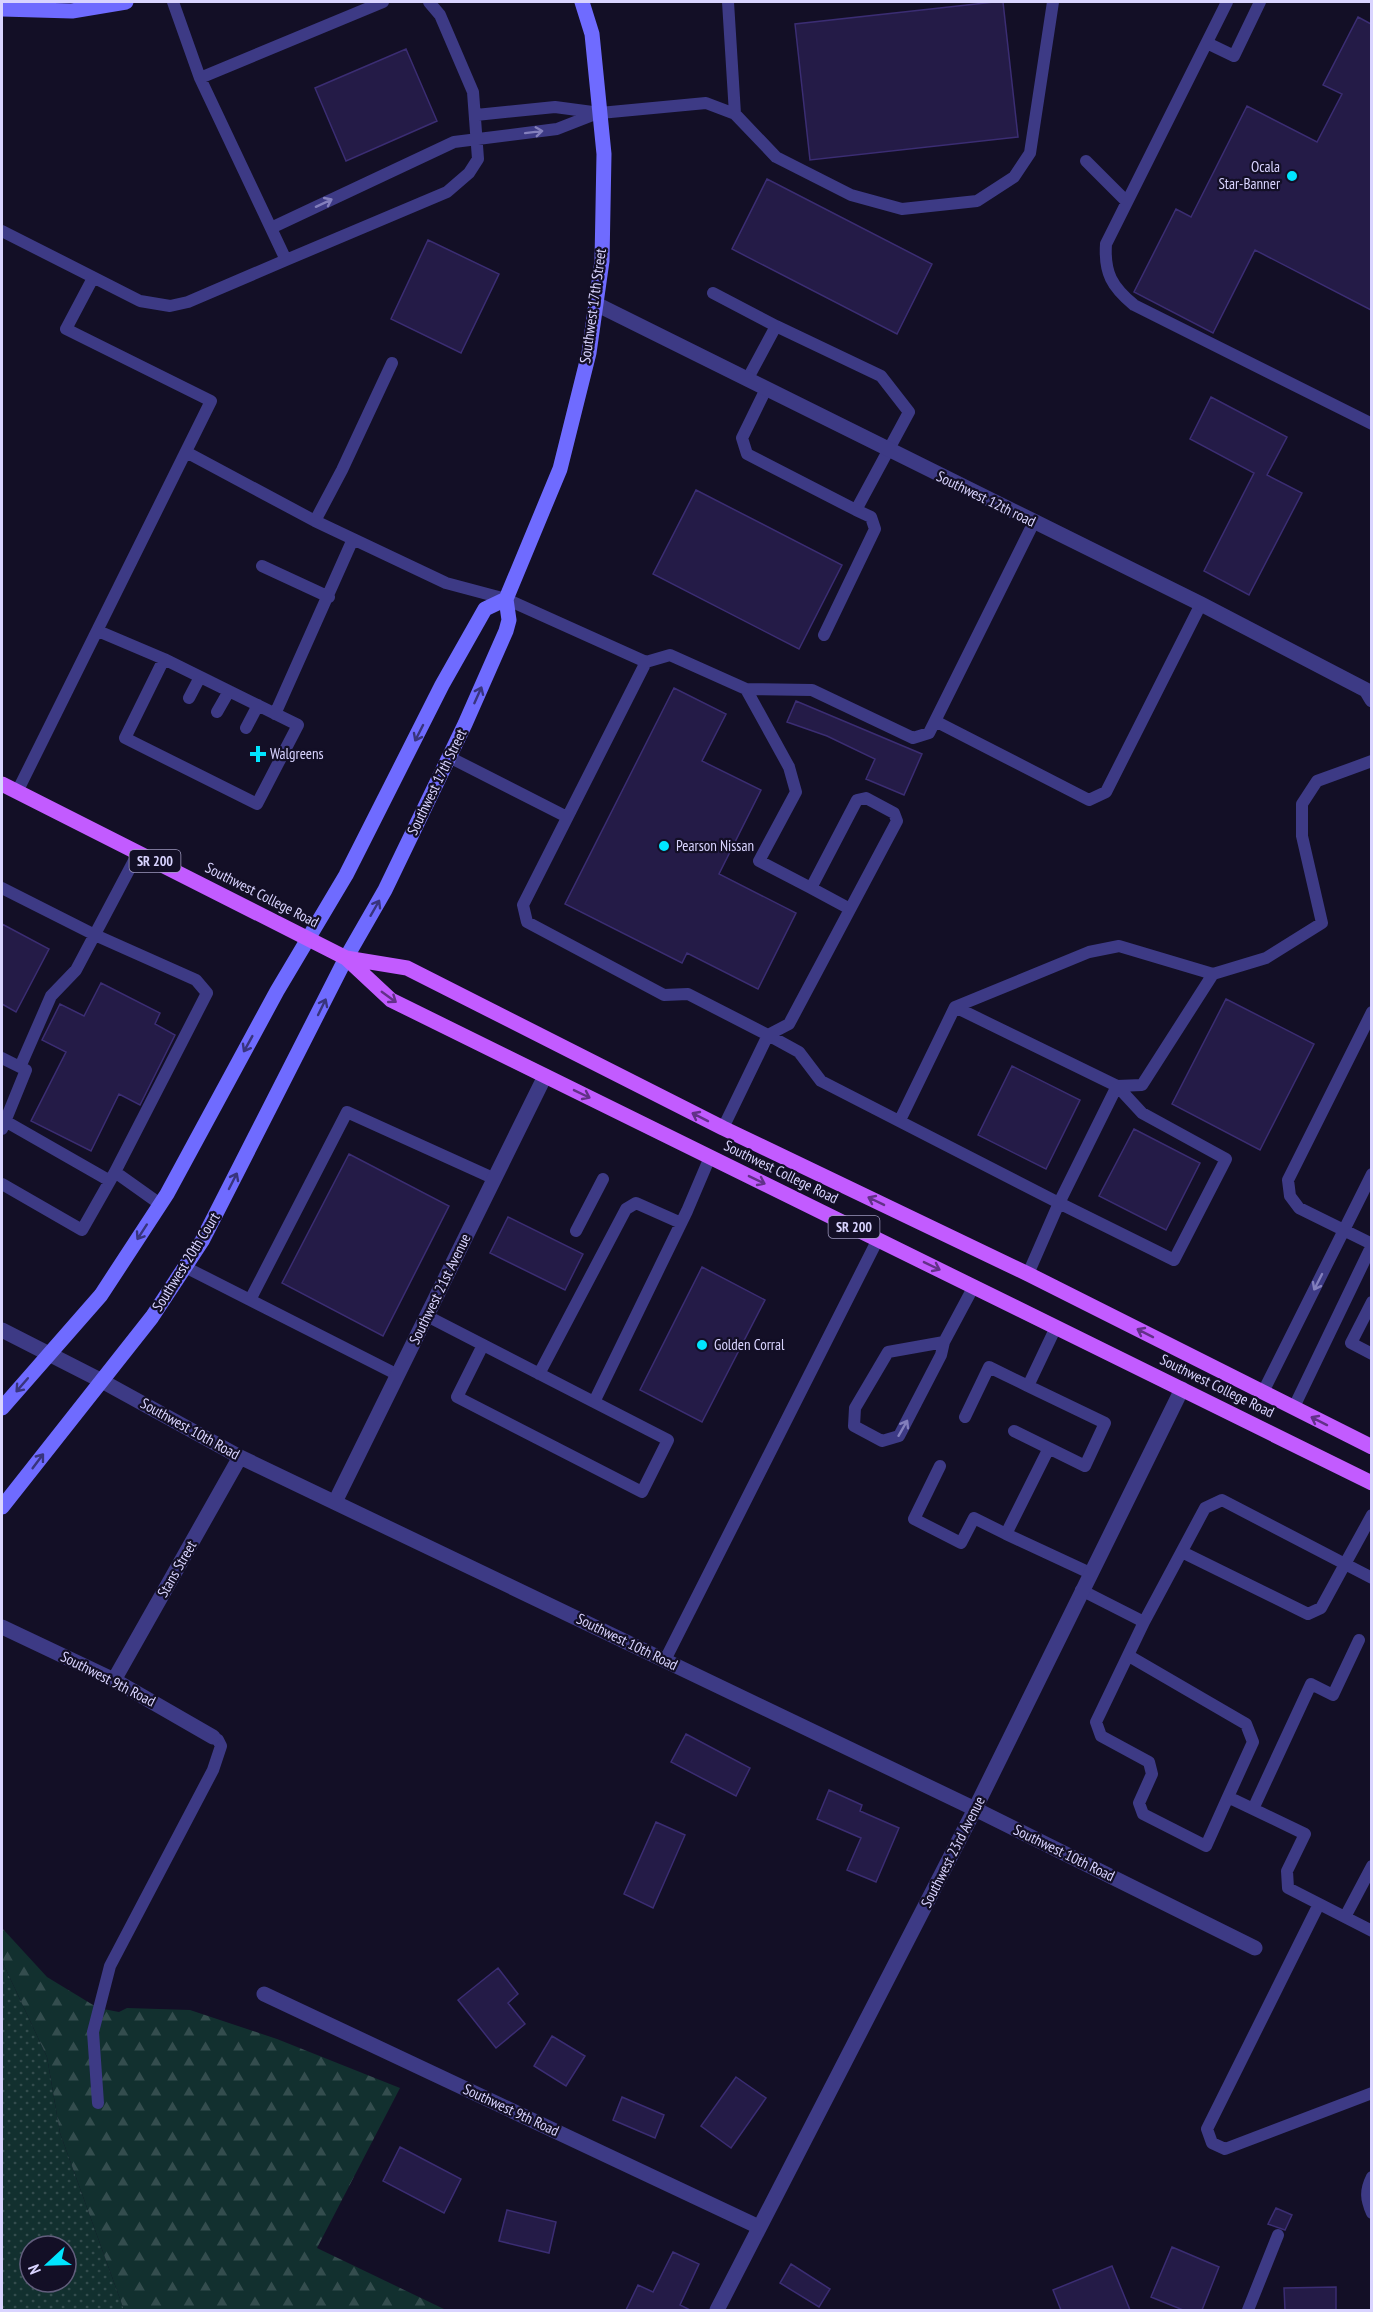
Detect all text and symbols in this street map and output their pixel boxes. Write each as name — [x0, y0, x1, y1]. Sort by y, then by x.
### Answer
one-way arrow — [524, 126, 544, 137]
place label: Ocala Star-Banner — [1218, 157, 1281, 193]
marker: Ocala Star-Banner — [1285, 169, 1299, 183]
one-way arrow — [314, 197, 332, 208]
street label: Southwest 17th Street — [575, 247, 610, 365]
street label: Southwest 12th road — [934, 466, 1039, 531]
one-way arrow — [473, 686, 484, 704]
one-way arrow — [412, 723, 424, 741]
street label: Southwest 17th Street — [403, 726, 470, 838]
place label: Walgreens — [270, 744, 324, 763]
marker: Walgreens — [251, 747, 265, 761]
place label: Pearson Nissan — [676, 836, 754, 855]
marker: Pearson Nissan — [657, 839, 671, 853]
road number: SR 200 — [130, 850, 180, 872]
street label: Southwest College Road — [202, 858, 322, 931]
one-way arrow — [369, 900, 381, 917]
one-way arrow — [381, 991, 397, 1003]
one-way arrow — [316, 999, 328, 1017]
one-way arrow — [242, 1034, 253, 1052]
one-way arrow — [573, 1088, 590, 1100]
one-way arrow — [692, 1111, 709, 1123]
street label: Southwest College Road — [721, 1136, 842, 1207]
one-way arrow — [227, 1173, 239, 1190]
one-way arrow — [748, 1174, 766, 1186]
one-way arrow — [867, 1195, 885, 1207]
street label: Southwest 20th Court — [148, 1209, 224, 1315]
road number: SR 200 — [828, 1216, 880, 1238]
one-way arrow — [136, 1223, 148, 1239]
street label: Southwest 21st Avenue — [405, 1230, 475, 1347]
one-way arrow — [923, 1260, 941, 1272]
one-way arrow — [1311, 1273, 1323, 1291]
one-way arrow — [1137, 1327, 1155, 1338]
place label: Golden Corral — [714, 1335, 785, 1354]
marker: Golden Corral — [695, 1338, 709, 1352]
street label: Southwest College Road — [1157, 1350, 1278, 1421]
one-way arrow — [15, 1377, 29, 1392]
street label: Southwest 10th Road — [137, 1393, 243, 1464]
one-way arrow — [1311, 1415, 1329, 1426]
one-way arrow — [897, 1420, 909, 1437]
one-way arrow — [31, 1453, 44, 1469]
street label: Stans Street — [153, 1537, 200, 1601]
street label: Southwest 10th Road — [573, 1609, 681, 1674]
street label: Southwest 9th Road — [58, 1647, 159, 1711]
street label: Southwest 23rd Avenue — [916, 1793, 989, 1911]
street label: Southwest 10th Road — [1010, 1820, 1118, 1885]
street label: Southwest 9th Road — [460, 2079, 562, 2140]
north arrow — [18, 2234, 78, 2294]
text: N — [23, 2262, 45, 2277]

